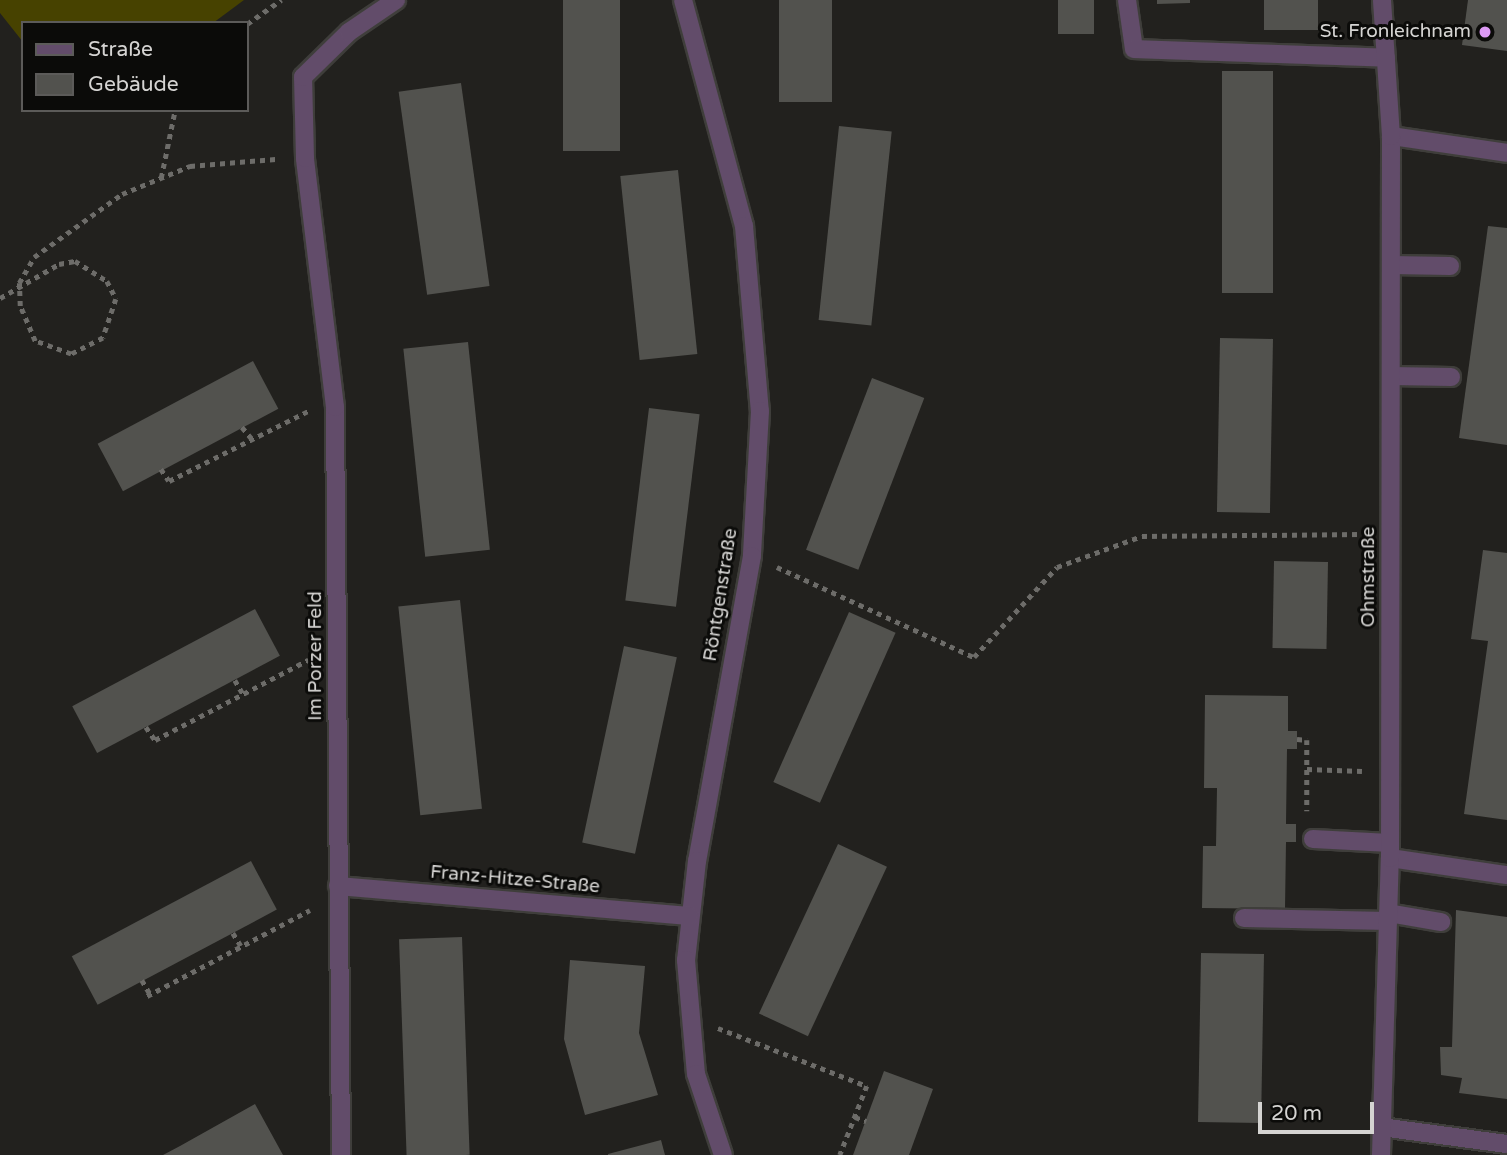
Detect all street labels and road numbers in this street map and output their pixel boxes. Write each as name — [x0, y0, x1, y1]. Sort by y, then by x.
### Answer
street label: Röntgenstraße — [699, 527, 743, 663]
street label: Ohmstraße — [1358, 527, 1380, 627]
street label: Im Porzer Feld — [305, 591, 327, 721]
street label: Franz-Hitze-Straße — [429, 861, 601, 899]

